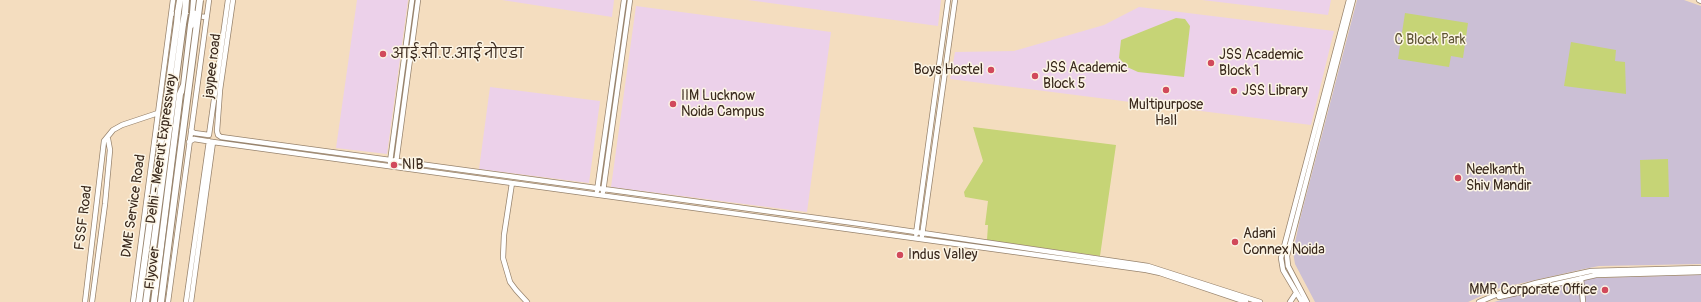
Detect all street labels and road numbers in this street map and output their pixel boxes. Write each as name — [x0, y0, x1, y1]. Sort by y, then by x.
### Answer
street label: jaypee road — [201, 33, 225, 99]
street label: Delhi - Meerut Expressway — [143, 73, 181, 225]
street label: DME Service Road — [118, 153, 150, 259]
street label: FSSF Road — [72, 185, 96, 251]
street label: Flyover — [142, 245, 164, 291]

